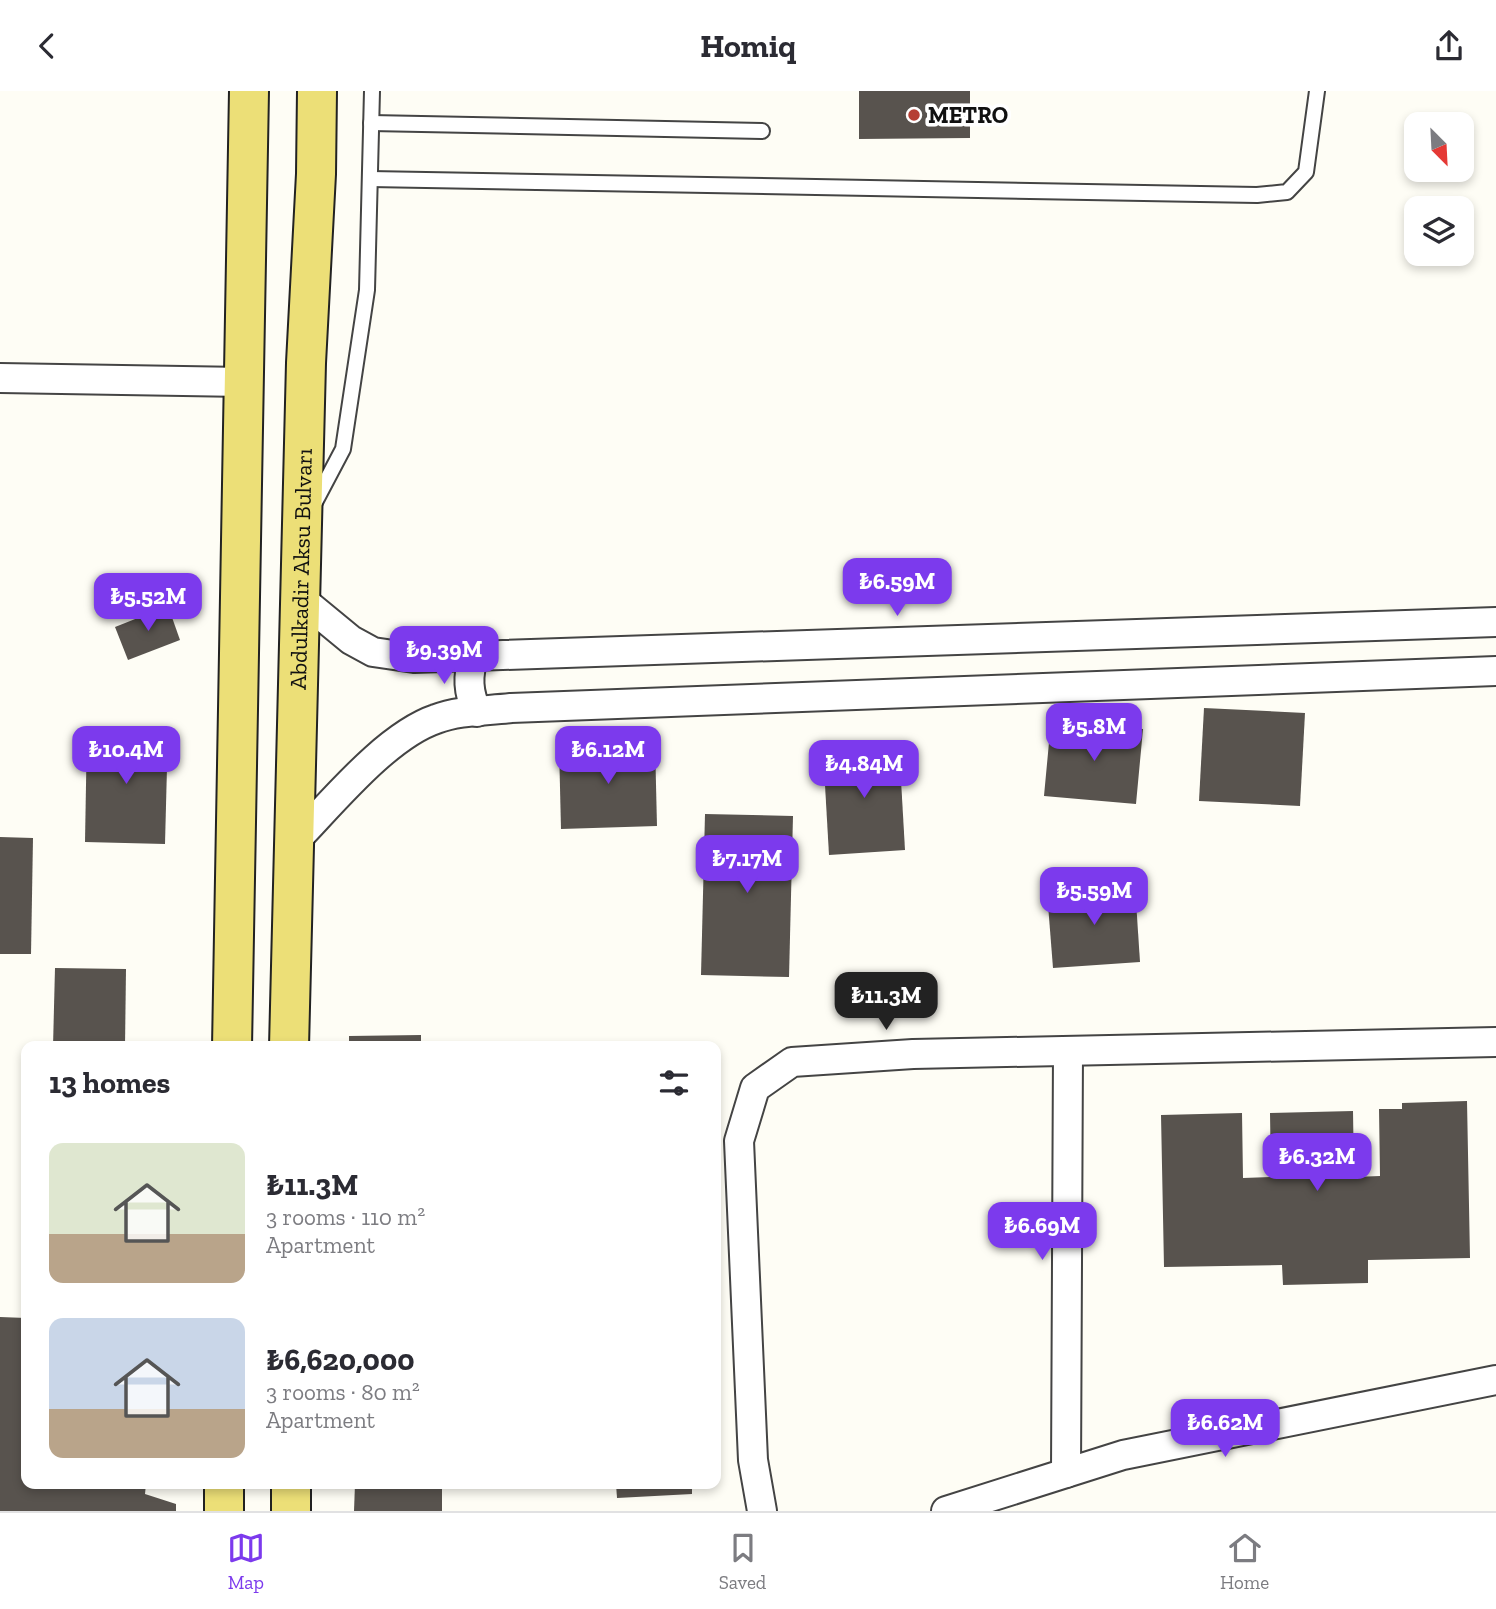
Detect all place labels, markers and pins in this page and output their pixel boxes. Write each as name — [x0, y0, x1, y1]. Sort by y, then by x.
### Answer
place label: METRO — [928, 101, 1008, 129]
marker: METRO — [906, 107, 922, 123]
pin: ₺6.59M — [840, 559, 954, 618]
pin: ₺5.52M — [91, 573, 205, 633]
pin: ₺9.39M — [387, 627, 501, 686]
pin: ₺5.8M — [1045, 703, 1143, 763]
pin: ₺10.4M — [69, 727, 183, 786]
pin: ₺6.12M — [551, 727, 665, 786]
pin: ₺4.84M — [807, 741, 921, 800]
pin: ₺7.17M — [690, 835, 804, 895]
pin: ₺5.59M — [1037, 867, 1151, 927]
pin: ₺11.3M — [829, 972, 943, 1032]
pin: ₺6.32M — [1260, 1133, 1374, 1193]
pin: ₺6.69M — [985, 1203, 1099, 1262]
pin: ₺6.62M — [1168, 1399, 1282, 1459]

